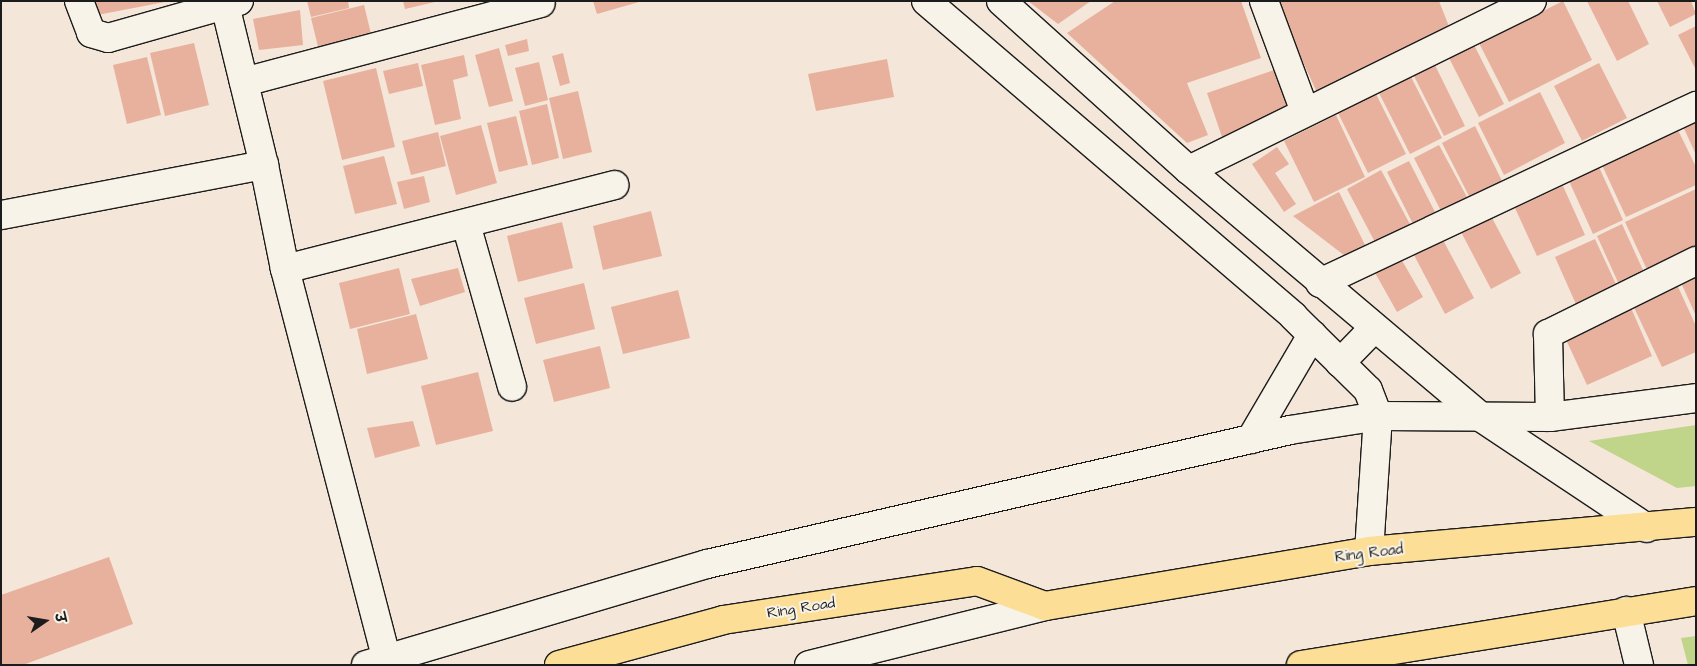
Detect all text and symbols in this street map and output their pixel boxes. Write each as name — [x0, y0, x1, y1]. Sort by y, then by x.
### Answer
street label: Ring Road — [1334, 540, 1404, 566]
street label: Ring Road — [766, 594, 836, 622]
north arrow — [20, 596, 70, 646]
text: उ — [49, 611, 70, 624]

